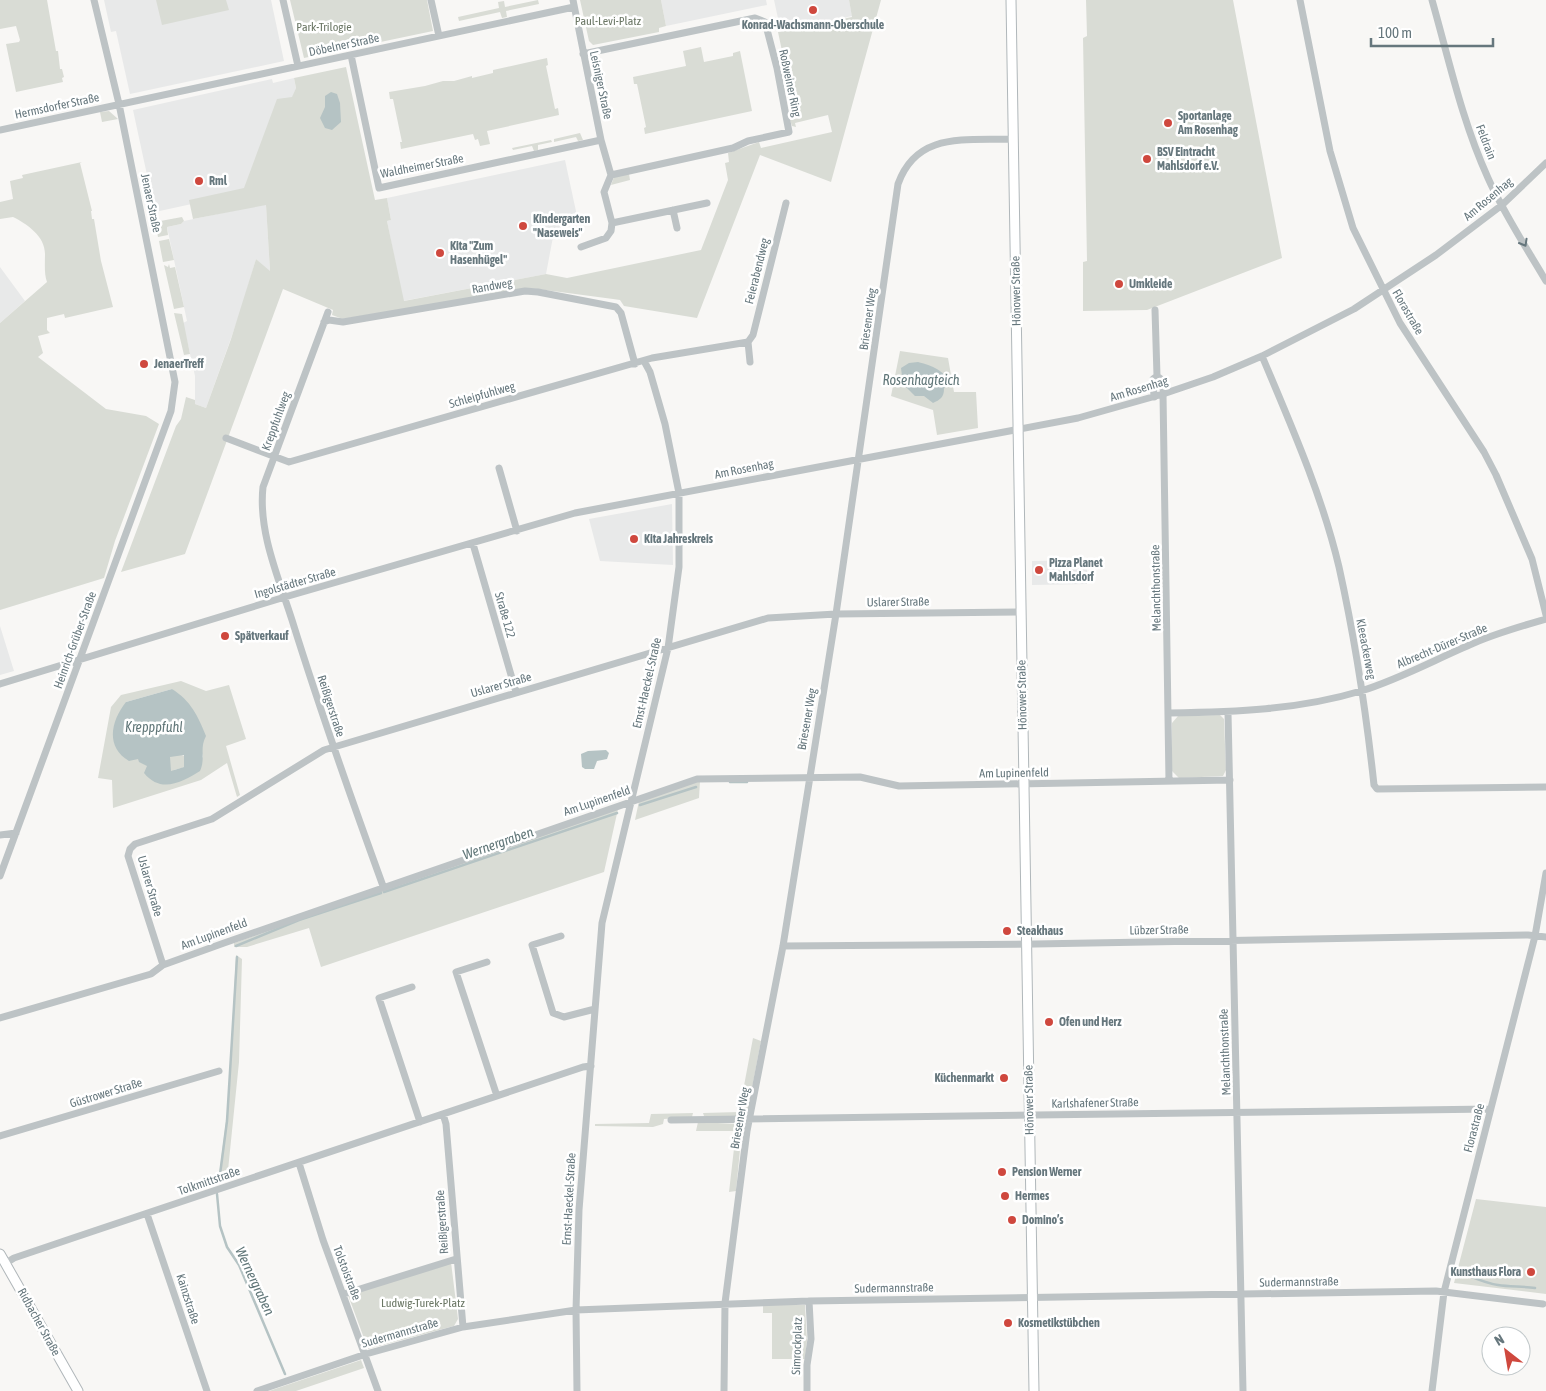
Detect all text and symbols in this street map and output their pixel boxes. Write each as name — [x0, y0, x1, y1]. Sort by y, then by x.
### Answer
marker: Konrad-Wachsmann-Oberschule — [807, 4, 819, 16]
park label: Paul-Levi-Platz — [575, 14, 642, 28]
scale bar — [1371, 15, 1494, 47]
place label: Konrad-Wachsmann-Oberschule — [742, 18, 885, 32]
park label: Park-Trilogie — [296, 20, 352, 34]
text: 100 m — [1378, 24, 1412, 41]
street label: Döbelner Straße — [308, 31, 380, 59]
street label: Roßweiner Ring — [776, 48, 804, 119]
street label: Leisniger Straße — [587, 49, 615, 121]
street label: Hermsdorfer Straße — [13, 90, 101, 122]
place label: Sportanlage Am Rosenhag — [1177, 109, 1239, 137]
marker: Sportanlage Am Rosenhag — [1162, 117, 1174, 129]
street label: Feldrain — [1473, 123, 1499, 161]
place label: BSV Eintracht Mahlsdorf e.V. — [1157, 145, 1219, 173]
street label: Waldheimer Straße — [379, 151, 465, 181]
marker: BSV Eintracht Mahlsdorf e.V. — [1141, 153, 1153, 165]
street label: Jenaer Straße — [138, 172, 164, 234]
place label: Rml — [209, 174, 228, 188]
street label: Am Rosenhag — [1461, 174, 1516, 224]
marker: Rml — [193, 175, 205, 187]
place label: Kindergarten "Naseweis" — [533, 212, 590, 240]
marker: Kindergarten "Naseweis" — [517, 220, 529, 232]
street label: Feierabendweg — [742, 236, 772, 305]
one-way arrow — [1517, 237, 1527, 246]
place label: Kita "Zum Hasenhügel" — [450, 239, 507, 267]
marker: Kita "Zum Hasenhügel" — [434, 247, 446, 259]
street label: Hönower Straße — [1008, 256, 1024, 326]
street label: Randweg — [471, 275, 514, 296]
place label: Umkleide — [1129, 277, 1173, 291]
marker: Umkleide — [1113, 278, 1125, 290]
street label: Briesener Weg — [857, 286, 879, 351]
street label: Florastraße — [1389, 287, 1427, 337]
place label: JenaerTreff — [153, 357, 204, 371]
marker: JenaerTreff — [138, 358, 150, 370]
water label: Rosenhagteich — [883, 372, 960, 388]
street label: Am Rosenhag — [1108, 373, 1170, 404]
street label: Schleipfuhlweg — [447, 379, 517, 411]
street label: Kreppfuhlweg — [259, 389, 293, 452]
street label: Am Rosenhag — [713, 456, 776, 482]
place label: Kita Jahreskreis — [644, 532, 714, 546]
marker: Kita Jahreskreis — [628, 533, 640, 545]
street label: Melanchthonstraße — [1148, 545, 1164, 631]
place label: Pizza Planet Mahlsdorf — [1049, 556, 1103, 584]
marker: Pizza Planet Mahlsdorf — [1033, 564, 1045, 576]
street label: Ingolstädter Straße — [253, 565, 337, 601]
street label: Heinrich-Grüber-Straße — [51, 589, 99, 691]
street label: Straße 122 — [492, 590, 518, 640]
street label: Uslarer Straße — [867, 594, 929, 610]
street label: Kleeackerweg — [1353, 617, 1379, 681]
street label: Albrecht-Dürer-Straße — [1395, 621, 1489, 671]
place label: Spätverkauf — [235, 629, 289, 643]
marker: Spätverkauf — [219, 630, 231, 642]
street label: Ernst-Haeckel-Straße — [630, 636, 664, 730]
street label: Hönower Straße — [1014, 660, 1030, 730]
street label: Uslarer Straße — [469, 670, 533, 700]
street label: Reißigerstraße — [314, 673, 348, 739]
street label: Briesener Weg — [795, 686, 819, 751]
water label: Krepppfuhl — [125, 719, 183, 735]
street label: Am Lupinenfeld — [979, 765, 1049, 781]
street label: Am Lupinenfeld — [562, 783, 632, 819]
water label: Wernergraben — [461, 823, 536, 863]
street label: Uslarer Straße — [135, 854, 165, 918]
street label: Am Lupinenfeld — [179, 916, 249, 952]
street label: Lübzer Straße — [1129, 922, 1189, 938]
place label: Steakhaus — [1017, 924, 1064, 938]
marker: Steakhaus — [1001, 925, 1013, 937]
street label: Melanchthonstraße — [1216, 1008, 1234, 1096]
place label: Ofen und Herz — [1059, 1015, 1122, 1029]
marker: Ofen und Herz — [1043, 1016, 1055, 1028]
street label: Hönower Straße — [1021, 1065, 1037, 1135]
place label: Küchenmarkt — [934, 1071, 995, 1085]
marker: Küchenmarkt — [998, 1072, 1010, 1084]
street label: Güstrower Straße — [68, 1075, 144, 1111]
street label: Briesener Weg — [728, 1085, 752, 1150]
street label: Karlshafener Straße — [1051, 1095, 1139, 1111]
street label: Florastraße — [1461, 1102, 1487, 1154]
street label: Ernst-Haeckel-Straße — [560, 1152, 578, 1246]
street label: Tolkmittstraße — [176, 1164, 242, 1198]
place label: Pension Werner — [1012, 1165, 1082, 1179]
marker: Pension Werner — [996, 1166, 1008, 1178]
street label: Reißigerstraße — [433, 1189, 451, 1255]
place label: Hermes — [1015, 1189, 1050, 1203]
marker: Hermes — [999, 1190, 1011, 1202]
place label: Domino’s — [1022, 1213, 1064, 1227]
marker: Domino’s — [1006, 1214, 1018, 1226]
water label: Wernergraben — [232, 1244, 278, 1318]
street label: Tolstoistraße — [330, 1244, 364, 1302]
place label: Kunsthaus Flora — [1450, 1265, 1521, 1279]
marker: Kunsthaus Flora — [1525, 1266, 1537, 1278]
street label: Kainzstraße — [173, 1272, 203, 1326]
street label: Sudermannstraße — [1259, 1274, 1339, 1290]
street label: Sudermannstraße — [854, 1280, 934, 1296]
street label: Ridbacher Straße — [15, 1286, 63, 1358]
park label: Ludwig-Turek-Platz — [381, 1296, 466, 1310]
street label: Sudermannstraße — [360, 1315, 440, 1351]
street label: Simrockplatz — [789, 1316, 805, 1375]
place label: Kosmetikstübchen — [1018, 1316, 1100, 1330]
marker: Kosmetikstübchen — [1002, 1317, 1014, 1329]
north arrow — [1481, 1326, 1531, 1376]
text: N — [1492, 1331, 1507, 1349]

